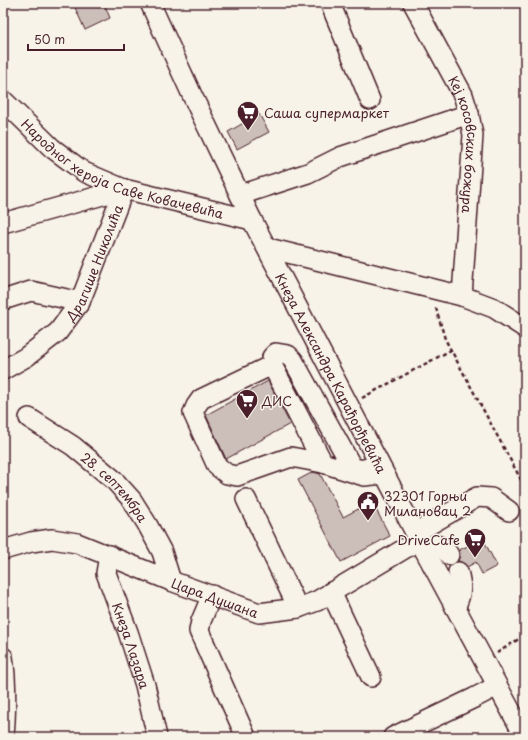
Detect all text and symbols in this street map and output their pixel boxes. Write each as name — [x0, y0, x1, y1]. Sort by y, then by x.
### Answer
scale bar — [28, 26, 124, 52]
text: 50 m — [34, 30, 65, 48]
street label: Кеј косовских божура — [445, 72, 483, 215]
supermarket icon: Саша супермаркет — [235, 99, 261, 132]
place label: Саша супермаркет — [264, 103, 390, 122]
street label: Народног хероја Саве Ковачевића — [18, 114, 226, 222]
street label: Драгише Николића — [60, 201, 127, 325]
street label: Кнеза Александра Карађорђевића — [271, 269, 392, 477]
supermarket icon: ДИС — [234, 387, 260, 420]
place label: ДИС — [261, 391, 292, 410]
street label: 28. септембра — [77, 447, 153, 526]
place label: 32301 Горњи Милановац 2 — [384, 486, 471, 520]
public building icon: 32301 Горњи Милановац 2 — [355, 489, 381, 522]
supermarket icon: DriveCafe — [462, 526, 488, 559]
place label: DriveCafe — [397, 530, 460, 549]
street label: Цара Душана — [169, 573, 262, 622]
street label: Кнеза Лазара — [108, 599, 155, 692]

